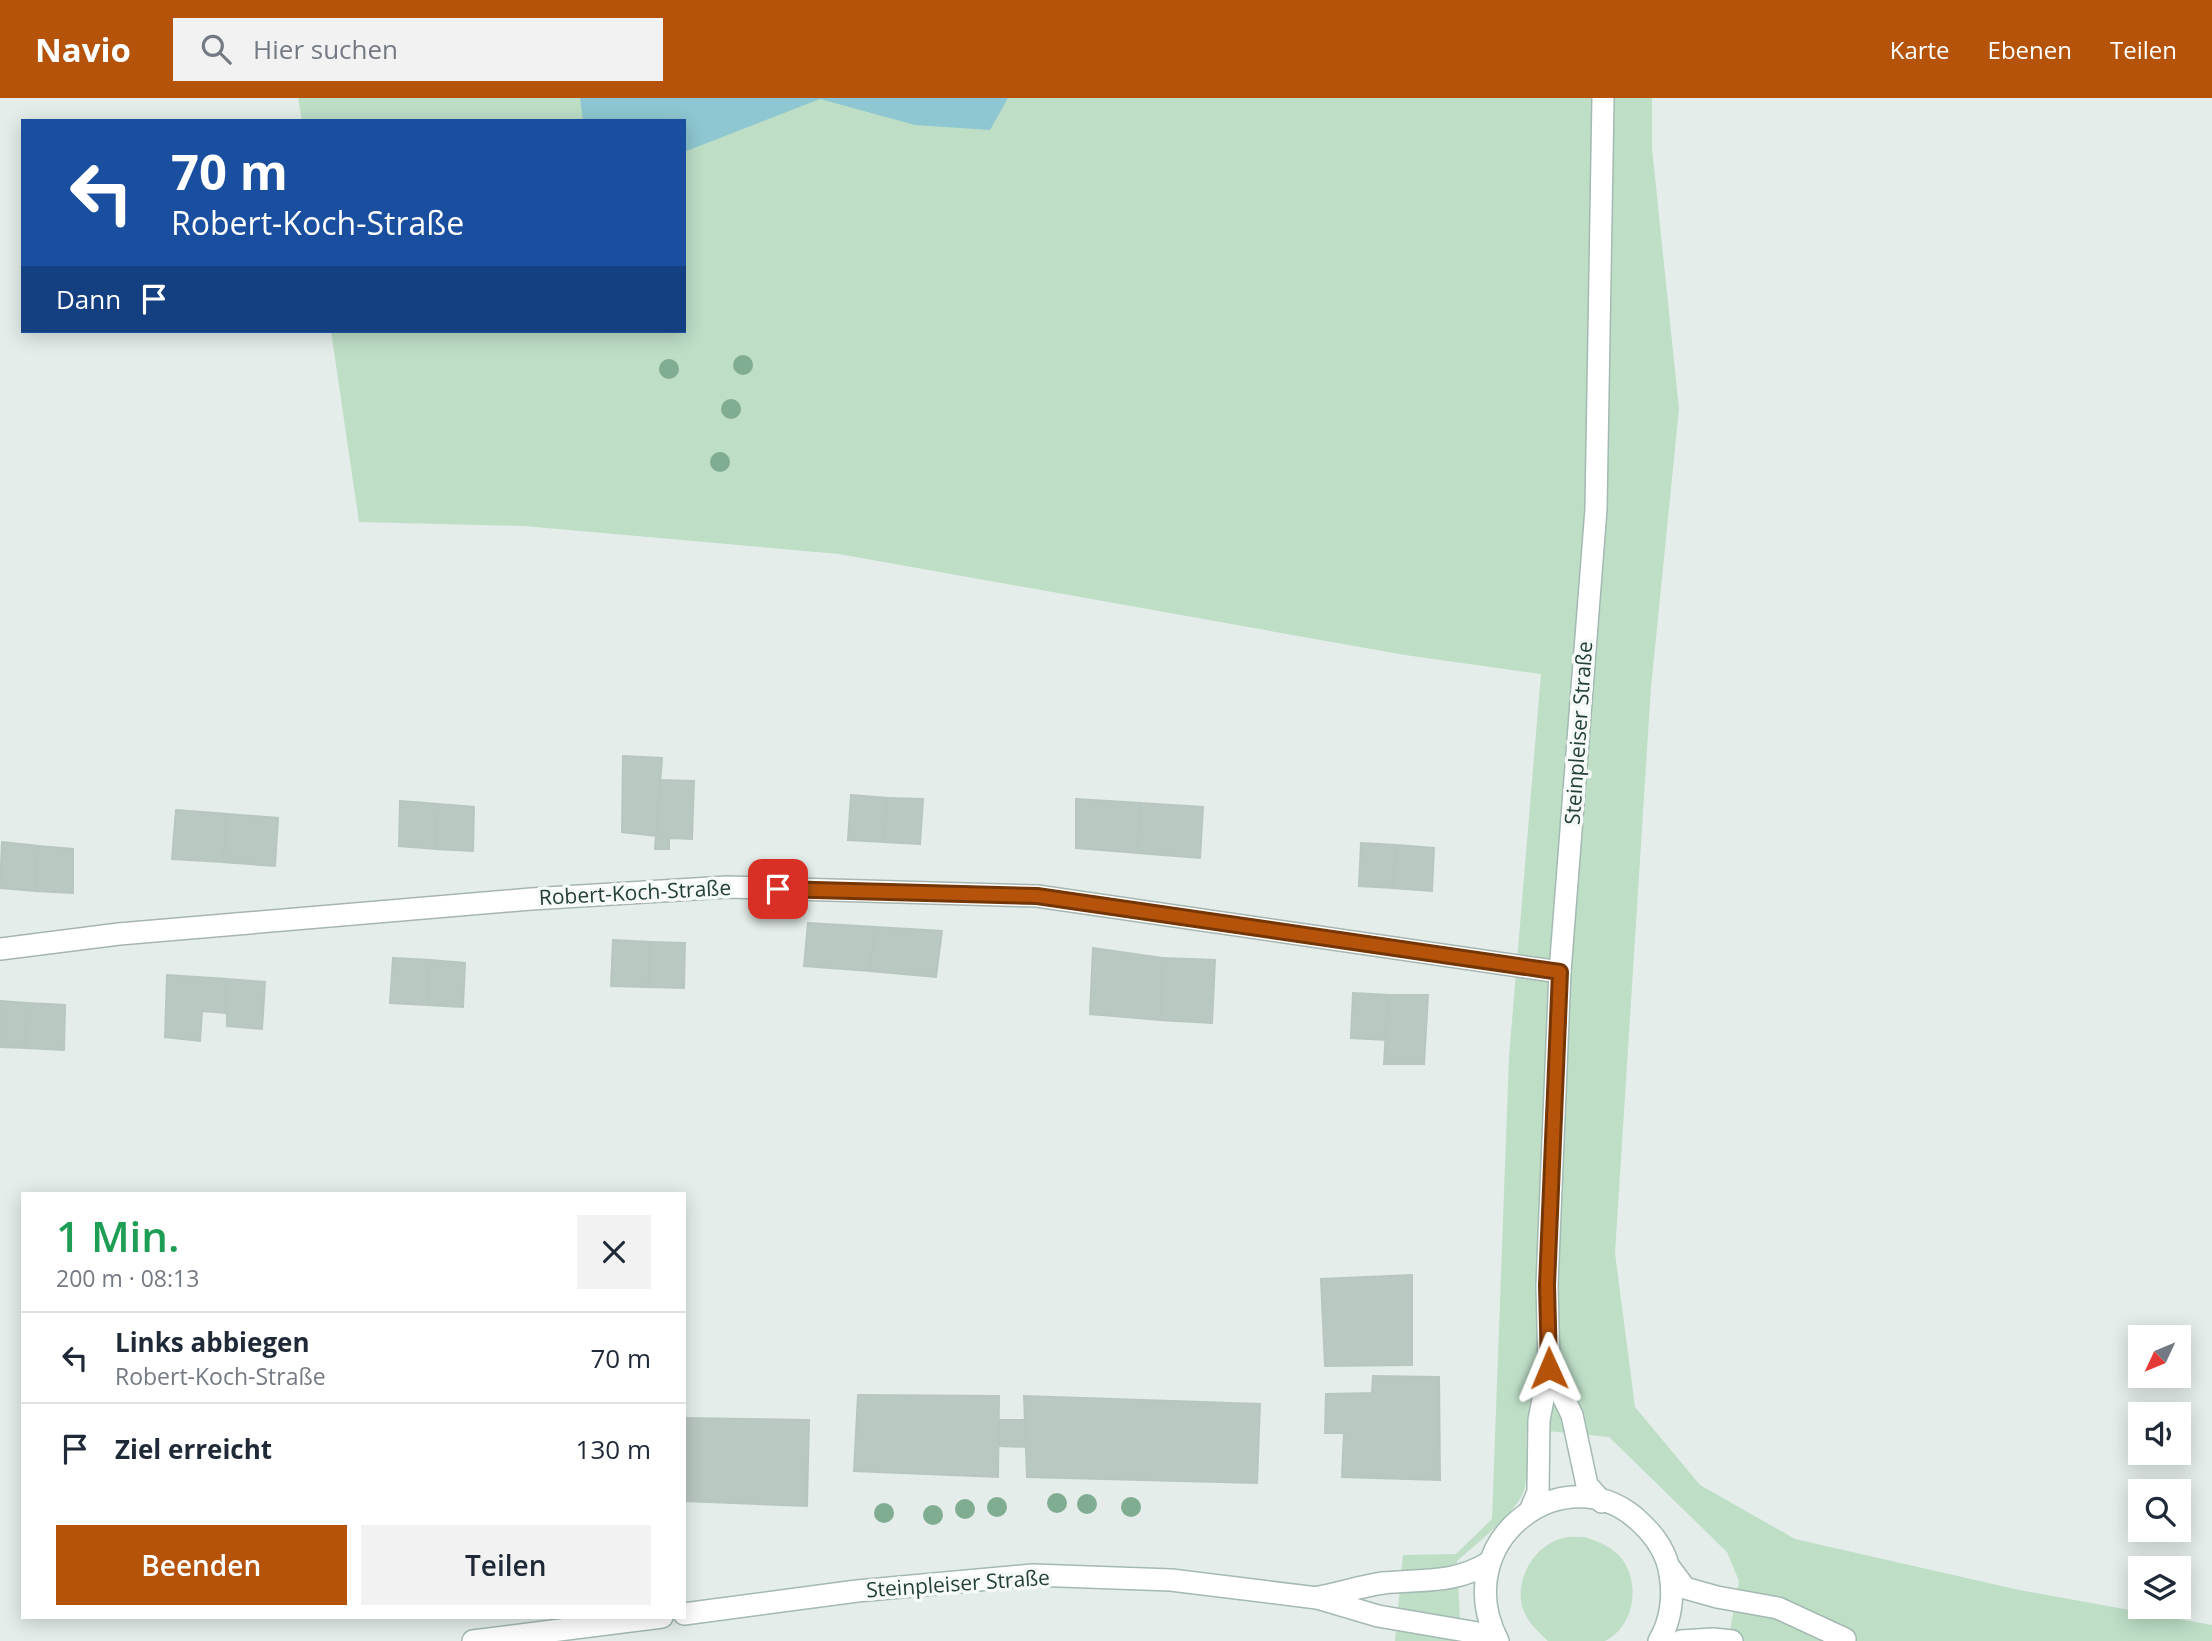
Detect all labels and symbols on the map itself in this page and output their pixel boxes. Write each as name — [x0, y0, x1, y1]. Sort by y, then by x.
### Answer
street label: Steinpleiser Straße — [1558, 640, 1598, 826]
pin — [748, 859, 808, 919]
street label: Robert-Koch-Straße — [538, 873, 732, 911]
north arrow — [2128, 1325, 2191, 1388]
position arrow — [1512, 1331, 1586, 1405]
street label: Steinpleiser Straße — [865, 1563, 1051, 1603]

